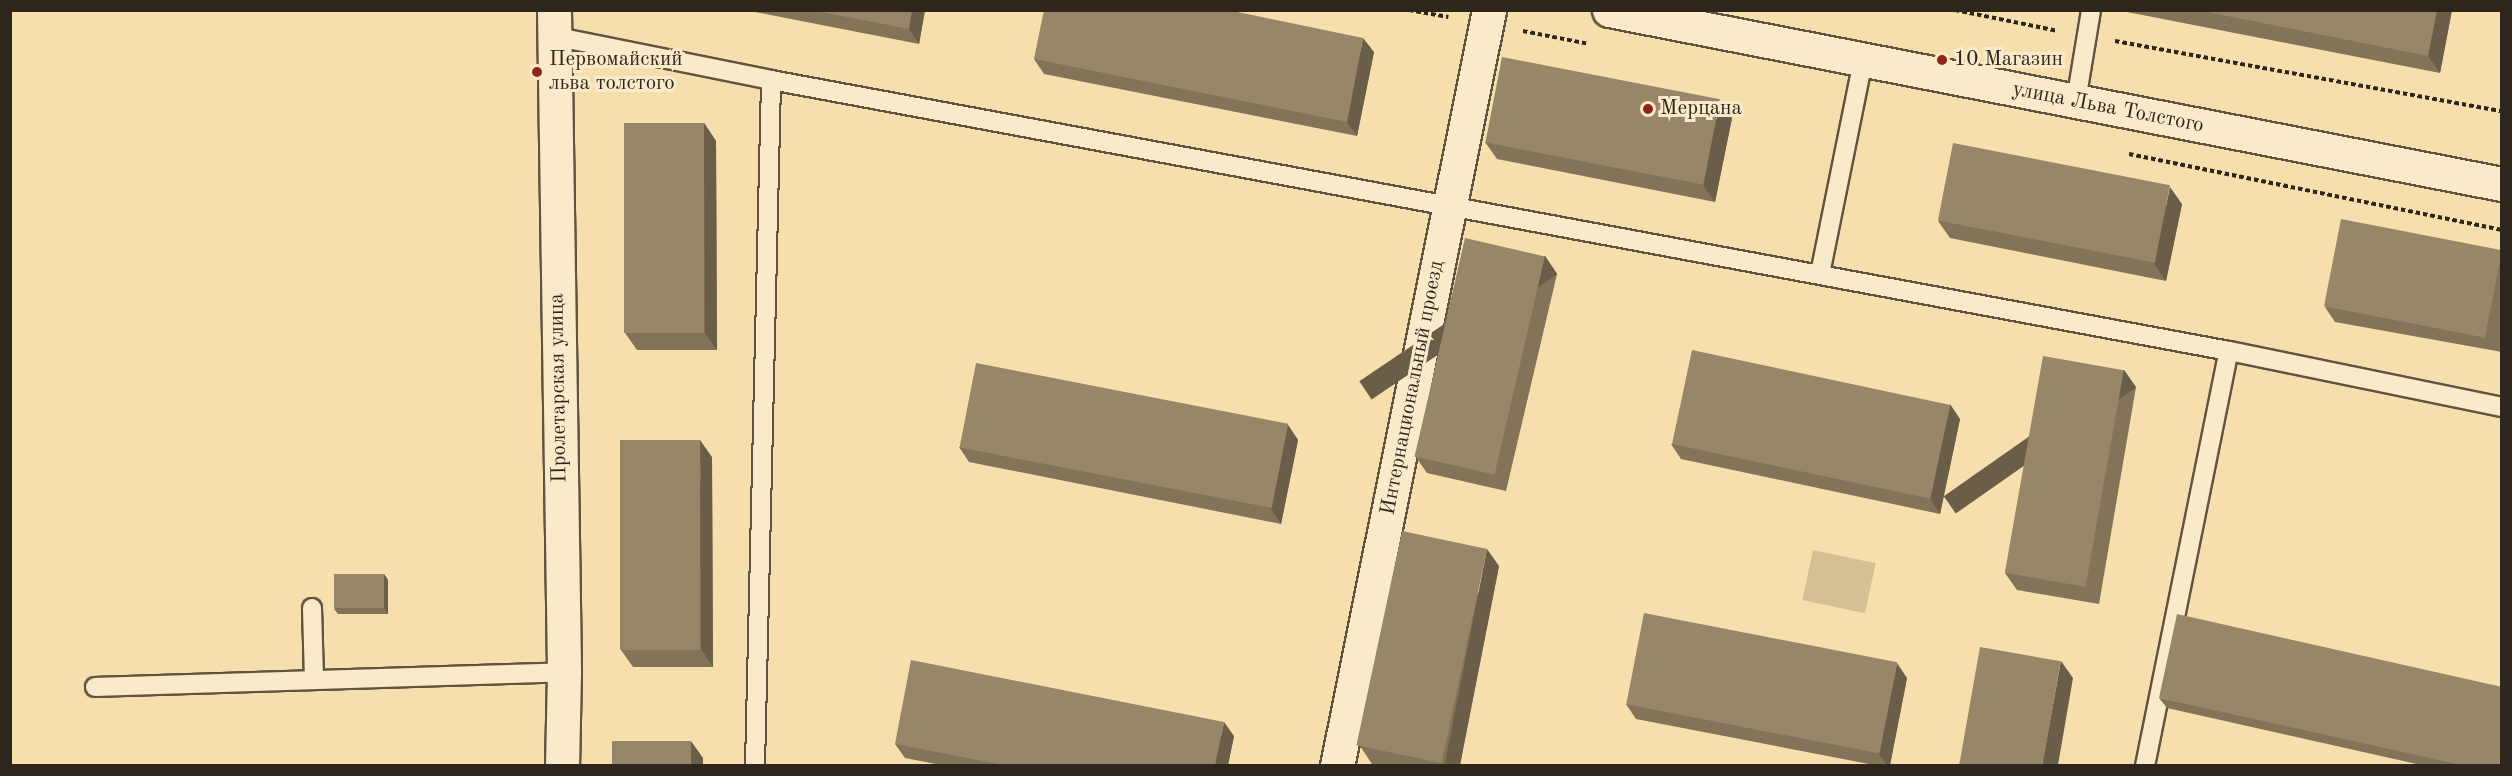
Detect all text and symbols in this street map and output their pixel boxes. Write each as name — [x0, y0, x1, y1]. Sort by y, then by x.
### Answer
place label: Первомайский льва толстого — [549, 47, 683, 97]
place label: 10 Магазин — [1954, 47, 2063, 73]
marker: 10 Магазин — [1935, 53, 1949, 67]
marker: Первомайский льва толстого — [530, 65, 544, 79]
street label: улица Льва Толстого — [2010, 77, 2206, 139]
place label: Мерцана — [1660, 96, 1742, 122]
marker: Мерцана — [1641, 102, 1655, 116]
street label: Интернациональный проезд — [1376, 259, 1450, 517]
street label: Пролетарская улица — [545, 293, 573, 483]

